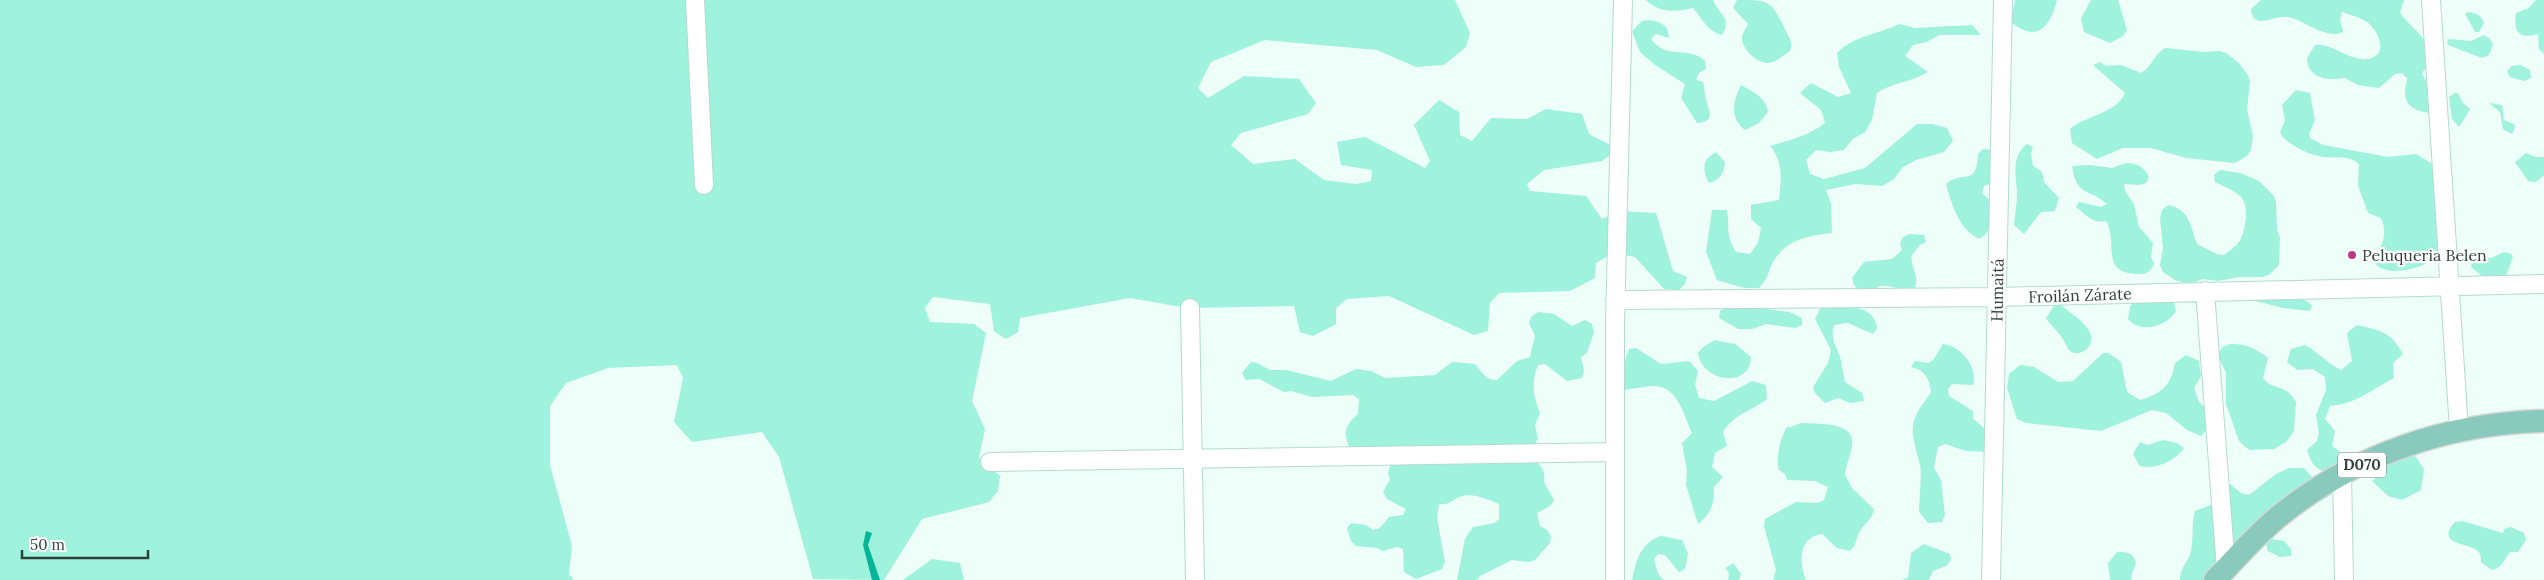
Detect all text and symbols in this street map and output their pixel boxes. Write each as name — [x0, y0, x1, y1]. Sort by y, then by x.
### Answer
place label: Peluqueria Belen — [2362, 245, 2487, 265]
marker: Peluqueria Belen — [2346, 249, 2358, 261]
street label: Humaitá — [1986, 258, 2008, 322]
street label: Froilán Zárate — [2028, 283, 2132, 307]
road number: D070 — [2338, 452, 2386, 478]
scale bar — [22, 528, 149, 560]
text: 50 m — [30, 535, 65, 554]

